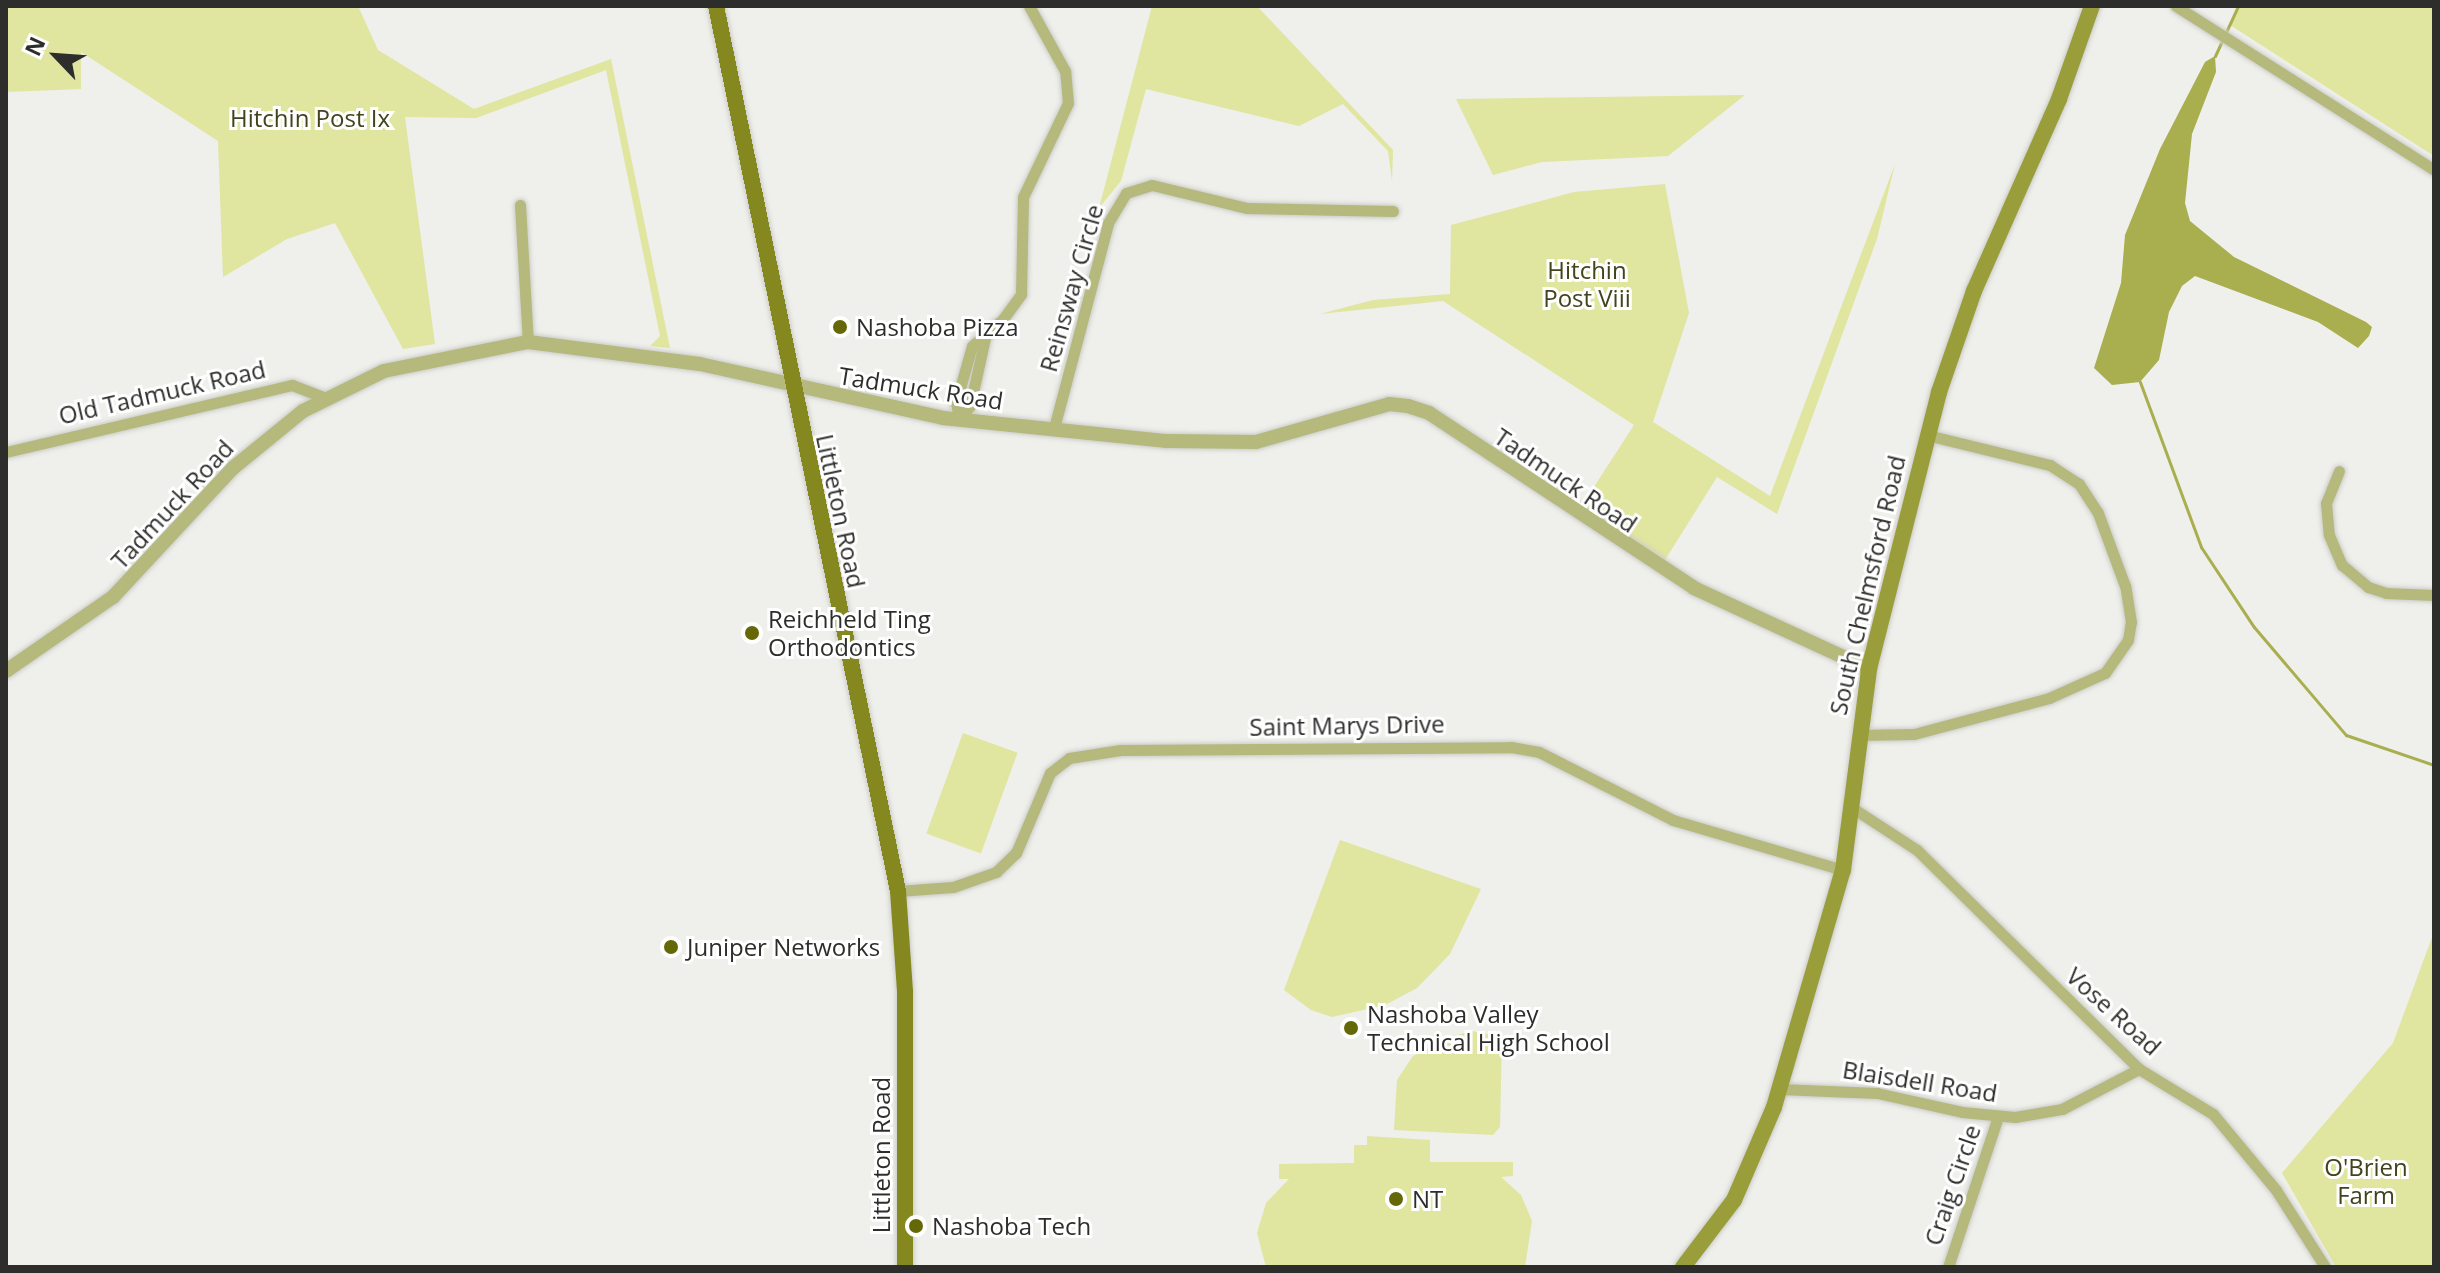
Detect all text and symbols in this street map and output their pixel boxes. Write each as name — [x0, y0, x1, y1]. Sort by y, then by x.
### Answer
north arrow — [16, 16, 96, 96]
text: N — [17, 31, 52, 60]
park label: Hitchin Post Ix — [230, 104, 390, 132]
street label: Reinsway Circle — [1033, 201, 1109, 375]
park label: Hitchin Post Viii — [1543, 256, 1631, 312]
place label: Nashoba Pizza — [856, 313, 1019, 341]
marker: Nashoba Pizza — [831, 318, 849, 336]
street label: Old Tadmuck Road — [56, 354, 268, 430]
street label: Tadmuck Road — [837, 361, 1005, 415]
street label: Tadmuck Road — [1489, 422, 1643, 538]
street label: Littleton Road — [811, 431, 871, 591]
street label: Tadmuck Road — [105, 434, 239, 574]
street label: South Chelmsford Road — [1823, 452, 1911, 718]
place label: Reichheld Ting Orthodontics — [768, 605, 931, 661]
marker: Reichheld Ting Orthodontics — [743, 624, 761, 642]
street label: Saint Marys Drive — [1249, 709, 1445, 741]
place label: Juniper Networks — [687, 933, 880, 961]
marker: Juniper Networks — [662, 938, 680, 956]
street label: Vose Road — [2061, 961, 2167, 1061]
place label: Nashoba Valley Technical High School — [1367, 1000, 1610, 1056]
marker: Nashoba Valley Technical High School — [1342, 1019, 1360, 1037]
street label: Blaisdell Road — [1841, 1055, 1999, 1107]
street label: Littleton Road — [867, 1077, 895, 1233]
street label: Craig Circle — [1918, 1121, 1986, 1249]
park label: O'Brien Farm — [2324, 1153, 2408, 1209]
place label: NT — [1412, 1185, 1443, 1213]
marker: NT — [1387, 1190, 1405, 1208]
place label: Nashoba Tech — [932, 1212, 1091, 1240]
marker: Nashoba Tech — [907, 1217, 925, 1235]

